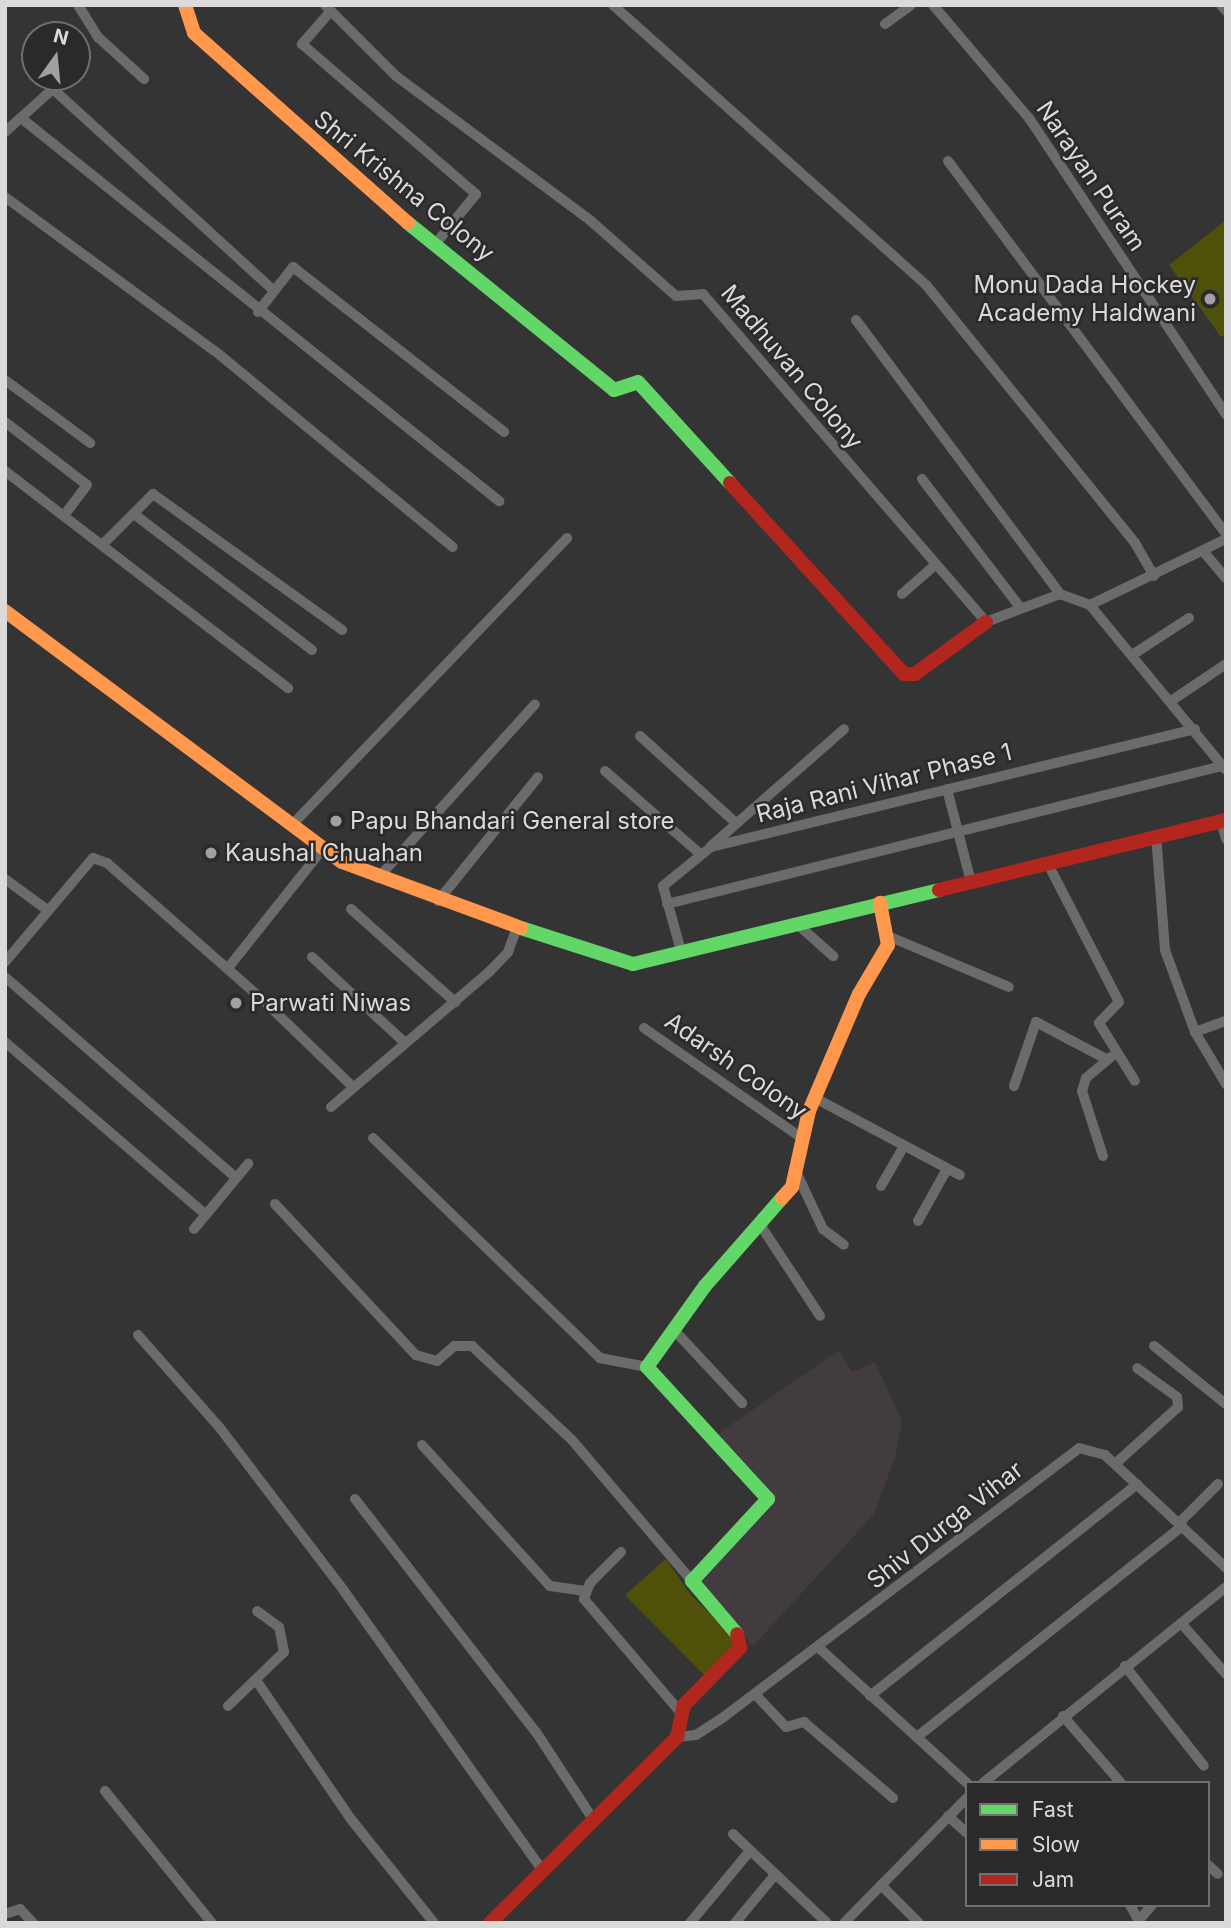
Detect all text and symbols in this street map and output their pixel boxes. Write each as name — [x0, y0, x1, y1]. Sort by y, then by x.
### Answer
north arrow — [21, 21, 91, 91]
text: N — [51, 24, 71, 50]
street label: Narayan Puram — [1030, 96, 1152, 256]
street label: Shri Krishna Colony — [308, 104, 500, 268]
place label: Monu Dada Hockey Academy Haldwani — [974, 271, 1196, 327]
street label: Madhuvan Colony — [715, 279, 869, 455]
marker: Monu Dada Hockey Academy Haldwani — [1202, 291, 1218, 307]
street label: Raja Rani Vihar Phase 1 — [753, 737, 1015, 829]
place label: Papu Bhandari General store — [350, 807, 675, 835]
marker: Papu Bhandari General store — [328, 813, 344, 829]
place label: Kaushal Chuahan — [225, 839, 423, 867]
marker: Kaushal Chuahan — [203, 845, 219, 861]
place label: Parwati Niwas — [250, 989, 411, 1017]
marker: Parwati Niwas — [228, 995, 244, 1011]
street label: Adarsh Colony — [659, 1006, 813, 1126]
street label: Shiv Durga Vihar — [861, 1455, 1029, 1595]
legend — [965, 1781, 1210, 1907]
text: Fast — [1032, 1797, 1074, 1822]
text: Slow — [1032, 1832, 1080, 1857]
text: Jam — [1032, 1867, 1074, 1892]

